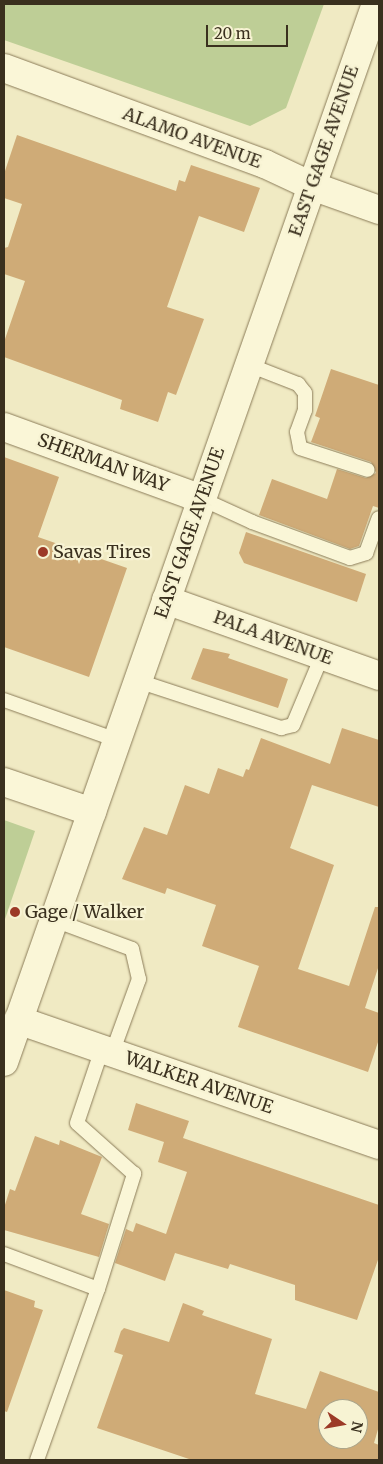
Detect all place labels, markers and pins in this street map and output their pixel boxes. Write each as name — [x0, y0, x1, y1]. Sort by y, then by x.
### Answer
place label: Savas Tires — [53, 541, 151, 563]
marker: Savas Tires — [37, 546, 49, 558]
place label: Gage / Walker — [25, 901, 144, 923]
marker: Gage / Walker — [9, 906, 21, 918]

